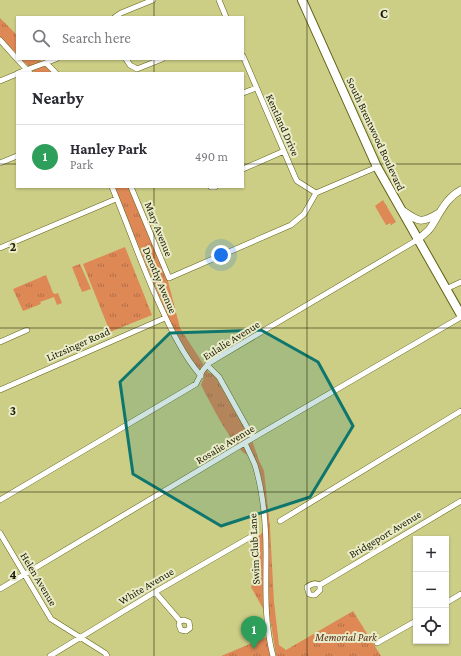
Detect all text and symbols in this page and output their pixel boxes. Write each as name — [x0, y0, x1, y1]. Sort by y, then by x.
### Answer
text: C — [380, 6, 388, 21]
search box — [16, 16, 244, 60]
icon: search — [30, 27, 52, 49]
text: Search here — [62, 30, 131, 46]
street label: South Brentwood Boulevard — [344, 76, 408, 193]
text: Nearby — [32, 89, 84, 108]
street label: Kentland Drive — [264, 92, 302, 158]
text: Hanley Park — [70, 141, 147, 157]
text: 1 — [43, 149, 47, 164]
text: 490 m — [195, 149, 228, 164]
text: Park — [70, 157, 93, 172]
street label: Mary Avenue — [142, 200, 175, 259]
text: 2 — [10, 239, 17, 254]
street label: Dorothy Avenue — [140, 245, 179, 316]
your location — [211, 245, 231, 265]
street label: Eulalie Avenue — [200, 318, 262, 362]
street label: Litzsinger Road — [44, 325, 112, 364]
text: 3 — [10, 403, 16, 418]
street label: Rosalie Avenue — [194, 422, 256, 466]
street label: Bridgeport Avenue — [347, 508, 424, 561]
street label: Swim Club Lane — [246, 513, 262, 585]
map controls — [413, 536, 449, 644]
button: + — [413, 536, 449, 572]
street label: Helen Avenue — [18, 550, 60, 608]
street label: White Avenue — [116, 565, 176, 607]
text: 4 — [9, 567, 17, 582]
button: − — [413, 572, 449, 608]
button: locate — [413, 608, 449, 644]
pin: 1 — [241, 616, 267, 649]
park label: Memorial Park — [314, 631, 378, 643]

